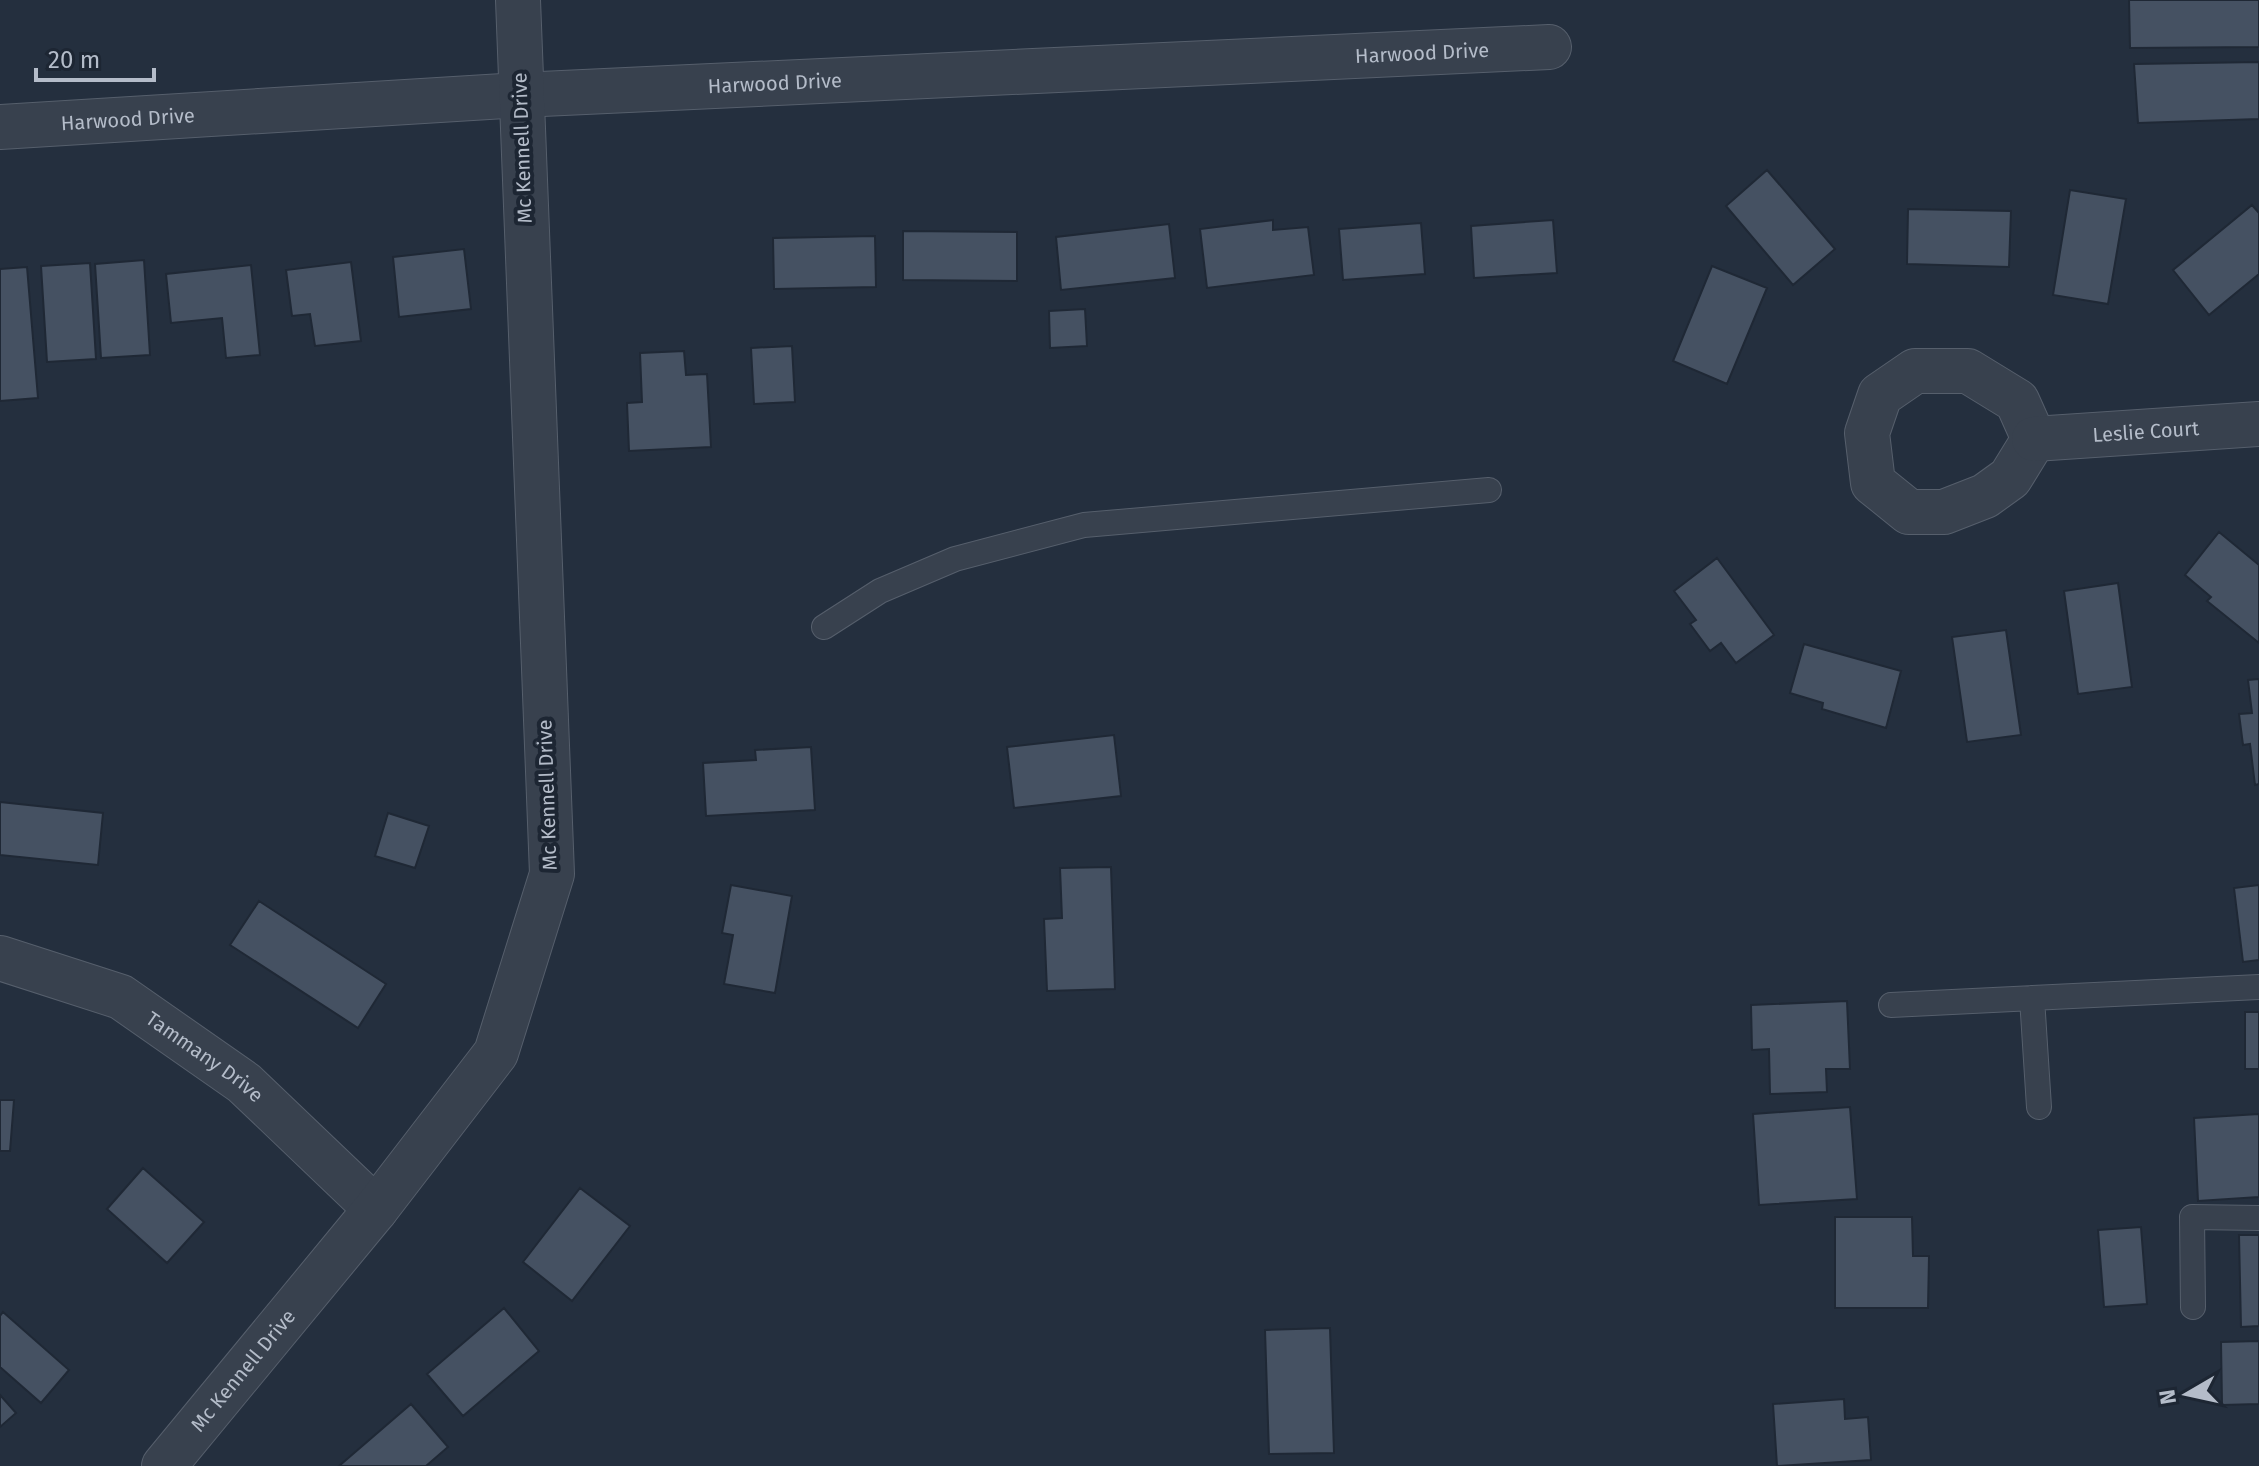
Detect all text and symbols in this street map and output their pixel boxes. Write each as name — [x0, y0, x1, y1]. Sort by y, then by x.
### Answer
scale bar — [36, 32, 154, 82]
street label: Harwood Drive — [1354, 38, 1490, 68]
text: 20 m — [48, 46, 100, 74]
street label: Harwood Drive — [707, 68, 842, 98]
street label: Mc Kennell Drive — [507, 72, 537, 224]
street label: Harwood Drive — [60, 103, 195, 135]
street label: Leslie Court — [2092, 416, 2200, 447]
street label: Mc Kennell Drive — [532, 719, 562, 871]
street label: Tammany Drive — [141, 1006, 268, 1107]
street label: Mc Kennell Drive — [186, 1304, 300, 1436]
north arrow — [2147, 1354, 2227, 1434]
text: N — [2153, 1388, 2182, 1406]

